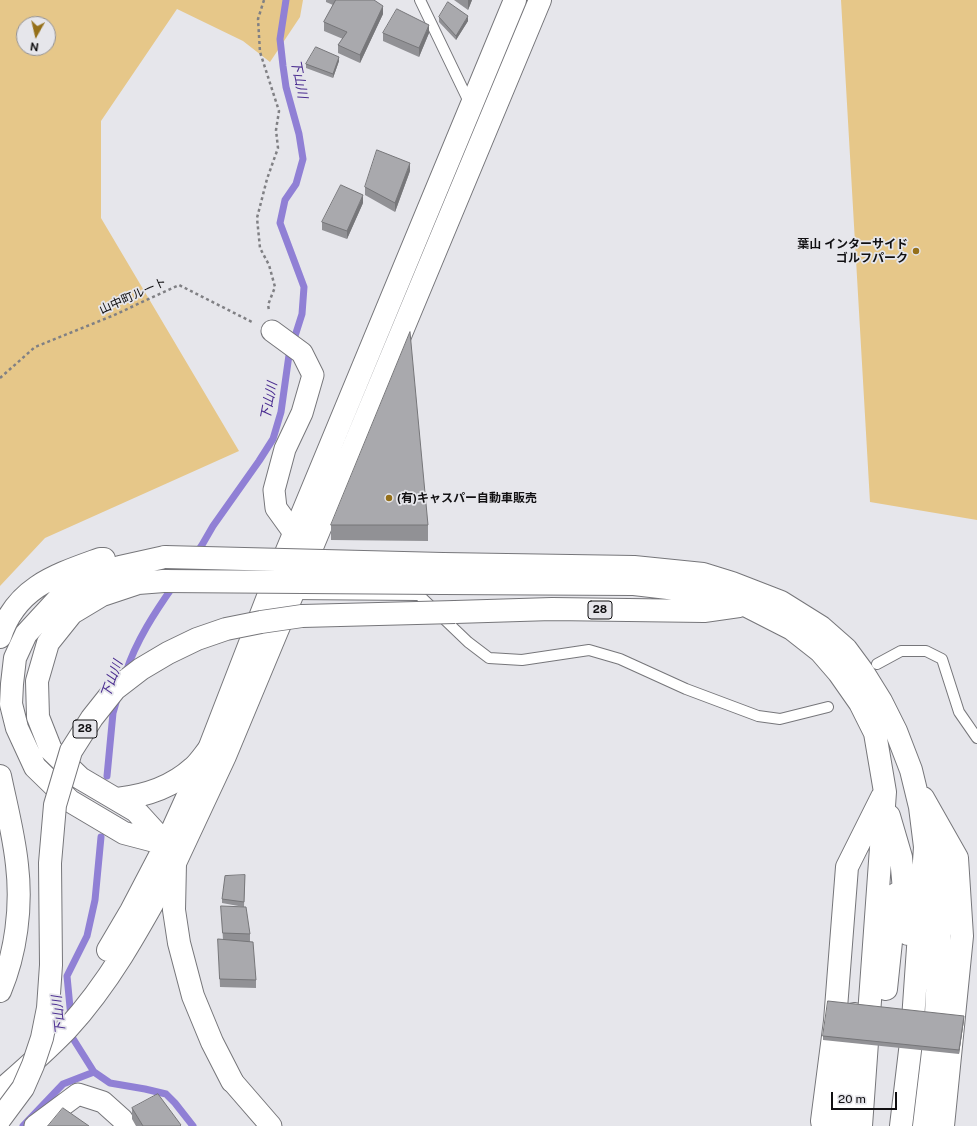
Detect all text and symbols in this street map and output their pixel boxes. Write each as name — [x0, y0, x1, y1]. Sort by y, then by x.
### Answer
north arrow — [16, 16, 56, 56]
text: N — [29, 40, 40, 53]
water label: 下山川 — [288, 58, 310, 100]
place label: 葉山 インターサイド ゴルフパーク — [797, 237, 908, 265]
marker: 葉山 インターサイド ゴルフパーク — [911, 246, 921, 256]
street label: 山中町ルート — [97, 275, 169, 317]
water label: 下山川 — [258, 380, 280, 422]
place label: (有)キャスパー自動車販売 — [397, 491, 537, 505]
marker: (有)キャスパー自動車販売 — [384, 493, 394, 503]
road number: 28 — [588, 601, 612, 619]
water label: 下山川 — [98, 658, 126, 700]
road number: 28 — [73, 720, 97, 738]
water label: 下山川 — [49, 995, 69, 1035]
scale bar — [833, 1084, 899, 1110]
text: 20 m — [838, 1092, 866, 1106]

